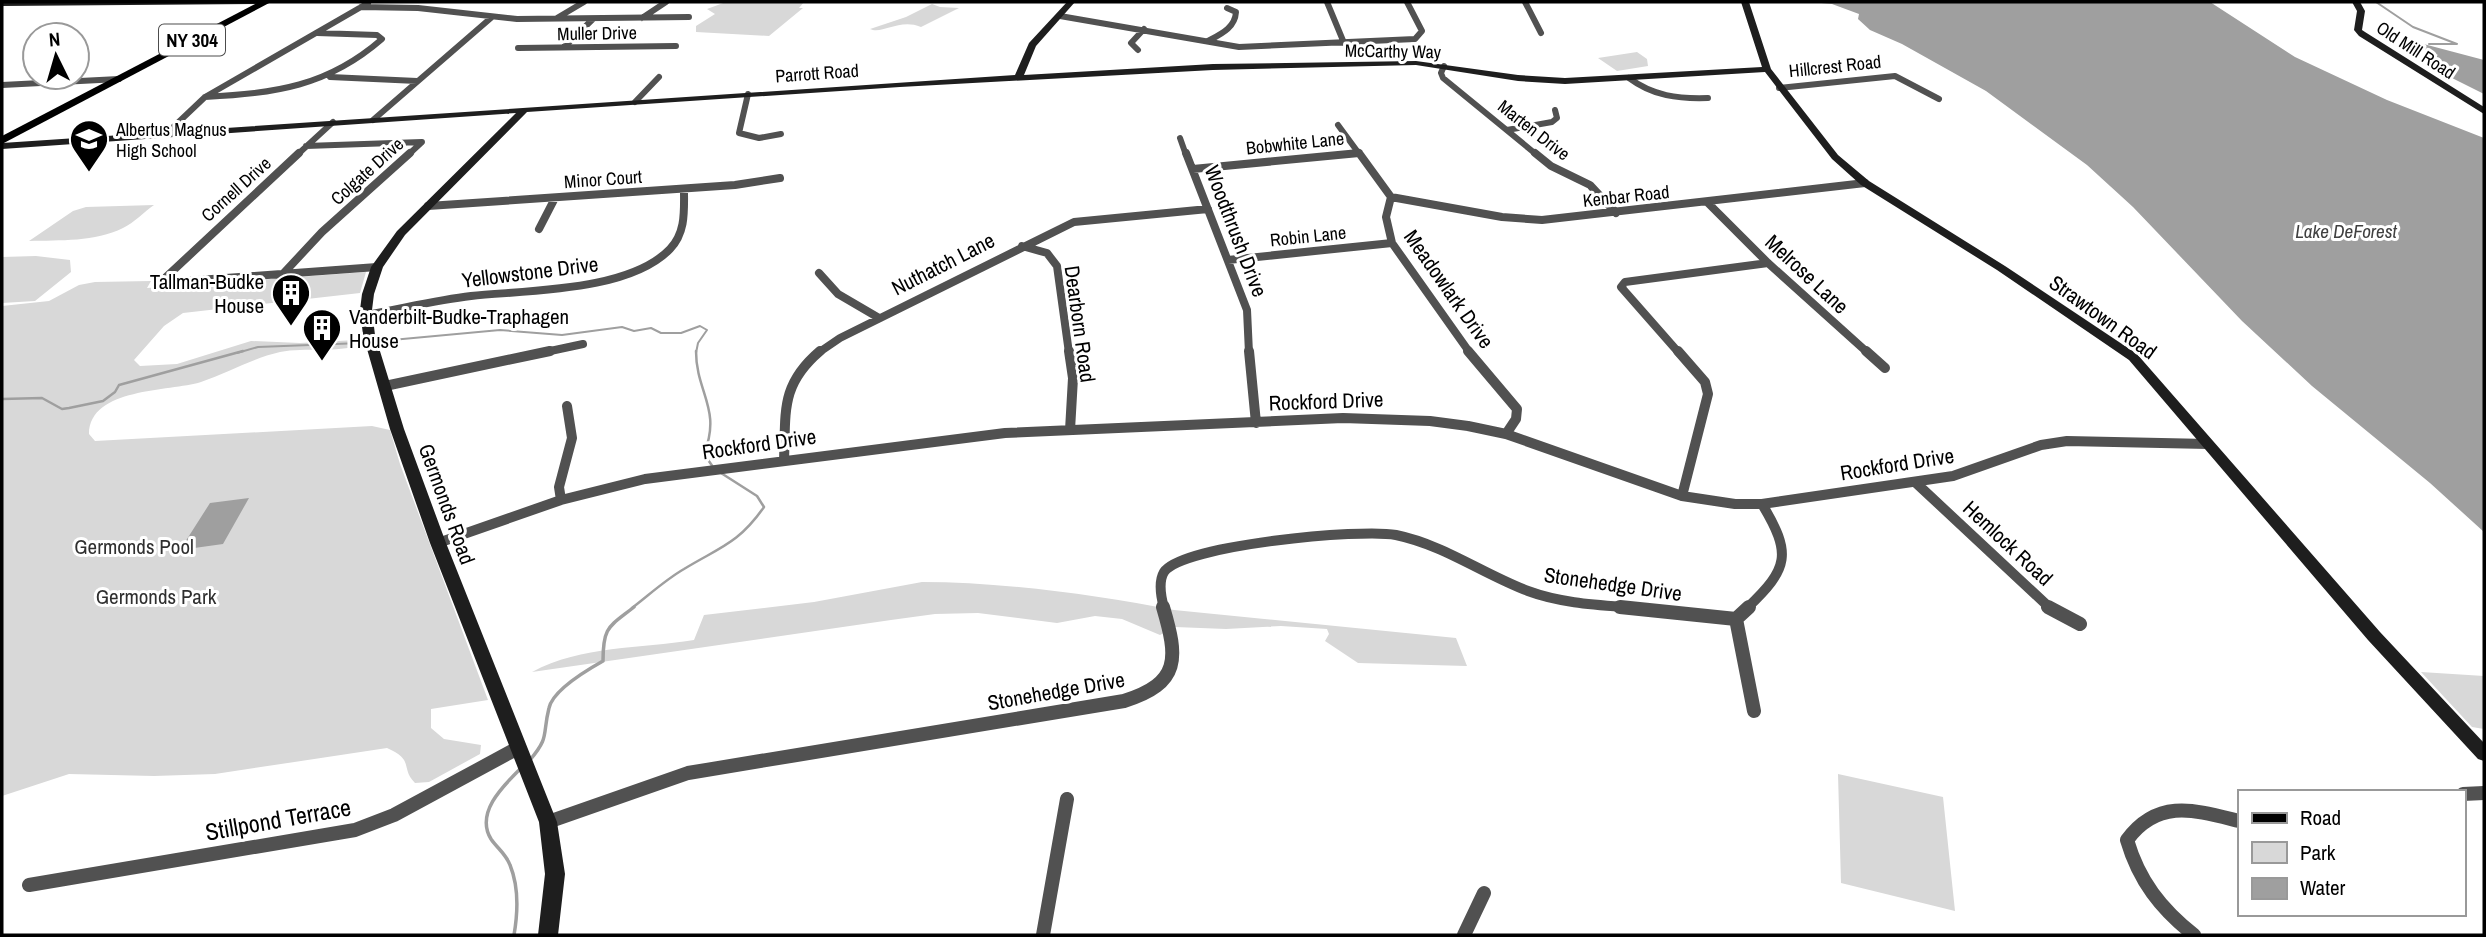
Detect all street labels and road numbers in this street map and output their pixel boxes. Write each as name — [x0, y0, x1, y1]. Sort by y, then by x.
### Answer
street label: Old Mill Road — [2372, 15, 2460, 85]
street label: Muller Drive — [557, 20, 637, 46]
road number: NY 304 — [159, 24, 225, 56]
street label: McCarthy Way — [1345, 38, 1442, 64]
street label: Hillcrest Road — [1788, 49, 1882, 83]
street label: Parrott Road — [774, 58, 860, 88]
street label: Marten Drive — [1493, 94, 1575, 166]
street label: Bobwhite Lane — [1245, 125, 1345, 161]
street label: Colgate Drive — [325, 132, 409, 210]
street label: Cornell Drive — [196, 151, 276, 227]
street label: Woodthrush Drive — [1198, 161, 1274, 301]
street label: Minor Court — [563, 164, 643, 194]
street label: Kenbar Road — [1581, 179, 1671, 213]
street label: Robin Lane — [1269, 220, 1347, 252]
street label: Meadowlark Drive — [1397, 224, 1501, 354]
street label: Nuthatch Lane — [887, 226, 999, 302]
street label: Melrose Lane — [1759, 228, 1855, 320]
street label: Yellowstone Drive — [460, 249, 600, 295]
street label: Dearborn Road — [1057, 264, 1103, 384]
street label: Strawtown Road — [2043, 268, 2163, 366]
street label: Rockford Drive — [1268, 385, 1384, 417]
street label: Rockford Drive — [700, 422, 818, 466]
street label: Germonds Road — [412, 440, 482, 568]
street label: Rockford Drive — [1838, 441, 1956, 487]
street label: Hemlock Road — [1957, 494, 2059, 592]
street label: Stonehedge Drive — [1542, 560, 1684, 608]
street label: Stonehedge Drive — [985, 665, 1127, 717]
street label: Stillpond Terrace — [203, 790, 353, 848]

